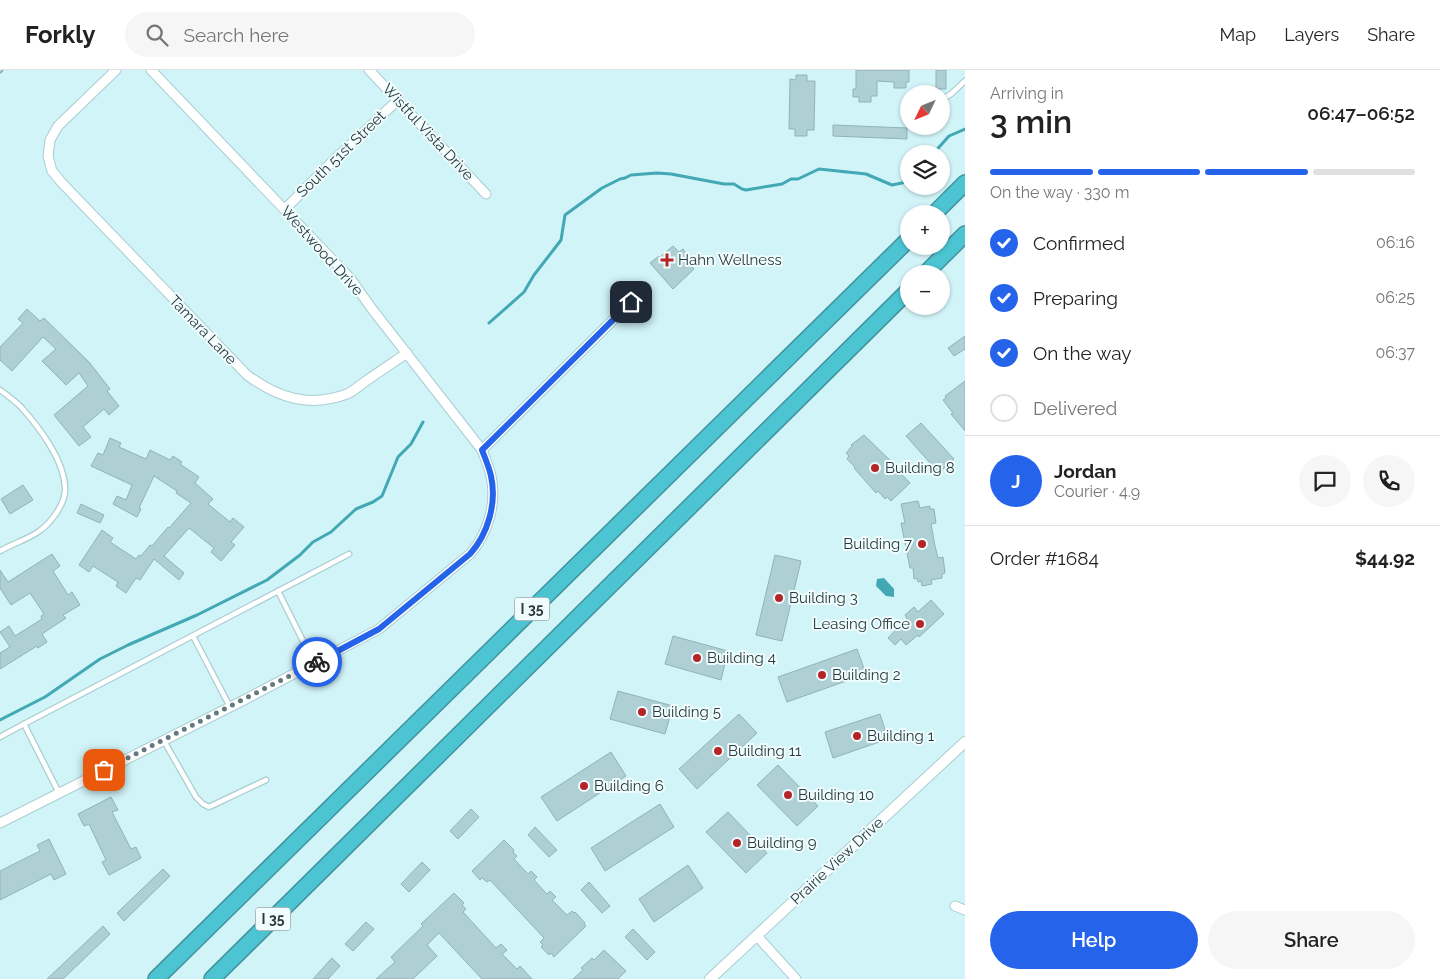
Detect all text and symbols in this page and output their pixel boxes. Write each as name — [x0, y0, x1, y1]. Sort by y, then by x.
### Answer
search box — [125, 12, 475, 57]
text: Forkly — [25, 20, 95, 49]
icon: search — [143, 21, 171, 49]
text: Search here — [183, 24, 289, 46]
text: Map — [1220, 24, 1256, 45]
text: Layers — [1284, 24, 1339, 45]
text: Share — [1367, 24, 1415, 45]
street label: Wistful Vista Drive — [379, 80, 478, 184]
text: Arriving in — [990, 84, 1064, 103]
north arrow — [900, 85, 950, 135]
map controls — [900, 85, 950, 315]
text: 06:47–06:52 — [1307, 102, 1415, 124]
text: 3 min — [990, 103, 1072, 140]
street label: South 51st Street — [293, 107, 389, 201]
button: layers — [900, 145, 950, 195]
text: On the way · 330 m — [990, 183, 1129, 202]
street label: Westwood Drive — [277, 202, 367, 300]
button: + — [900, 205, 950, 255]
icon: check — [990, 229, 1018, 257]
text: Confirmed — [1033, 232, 1125, 254]
text: 06:16 — [1376, 233, 1415, 252]
place label: Hahn Wellness — [678, 251, 782, 269]
marker: Hahn Wellness — [660, 253, 674, 267]
button: − — [900, 265, 950, 315]
pin — [610, 281, 652, 323]
icon: check — [990, 284, 1018, 312]
text: Preparing — [1033, 287, 1118, 309]
icon: home — [617, 288, 645, 316]
text: 06:25 — [1375, 288, 1415, 307]
street label: Tamara Lane — [165, 292, 241, 369]
icon: check — [990, 339, 1018, 367]
text: On the way — [1033, 342, 1132, 364]
text: 06:37 — [1376, 343, 1415, 362]
text: Delivered — [1033, 397, 1117, 419]
button: chat — [1299, 455, 1351, 507]
button: phone — [1363, 455, 1415, 507]
place label: Building 8 — [885, 459, 955, 477]
text: Jordan — [1054, 460, 1117, 482]
marker: Building 8 — [869, 462, 881, 474]
text: J — [1011, 470, 1021, 492]
text: Courier · 4.9 — [1054, 482, 1140, 501]
place label: Building 7 — [843, 535, 912, 553]
marker: Building 7 — [916, 538, 928, 550]
text: Order #1684 — [990, 547, 1099, 569]
text: $44.92 — [1355, 547, 1415, 569]
place label: Building 3 — [789, 589, 858, 607]
marker: Building 3 — [773, 592, 785, 604]
road number: I 35 — [514, 598, 550, 620]
place label: Leasing Office — [813, 615, 910, 633]
marker: Leasing Office — [914, 618, 926, 630]
courier — [292, 637, 342, 687]
icon: bike — [303, 648, 331, 676]
place label: Building 4 — [707, 649, 776, 667]
marker: Building 4 — [691, 652, 703, 664]
place label: Building 2 — [832, 666, 901, 684]
marker: Building 2 — [816, 669, 828, 681]
place label: Building 5 — [652, 703, 721, 721]
marker: Building 5 — [636, 706, 648, 718]
place label: Building 1 — [867, 727, 935, 745]
marker: Building 1 — [851, 730, 863, 742]
place label: Building 11 — [728, 742, 802, 760]
marker: Building 11 — [712, 745, 724, 757]
pin — [83, 749, 125, 791]
icon: bag — [90, 756, 118, 784]
place label: Building 6 — [594, 777, 664, 795]
marker: Building 6 — [578, 780, 590, 792]
place label: Building 10 — [798, 786, 874, 804]
marker: Building 10 — [782, 789, 794, 801]
street label: Prairie View Drive — [787, 813, 887, 909]
place label: Building 9 — [747, 834, 817, 852]
marker: Building 9 — [731, 837, 743, 849]
road number: I 35 — [256, 908, 290, 931]
button: Help — [990, 911, 1198, 969]
button: Share — [1208, 911, 1415, 969]

